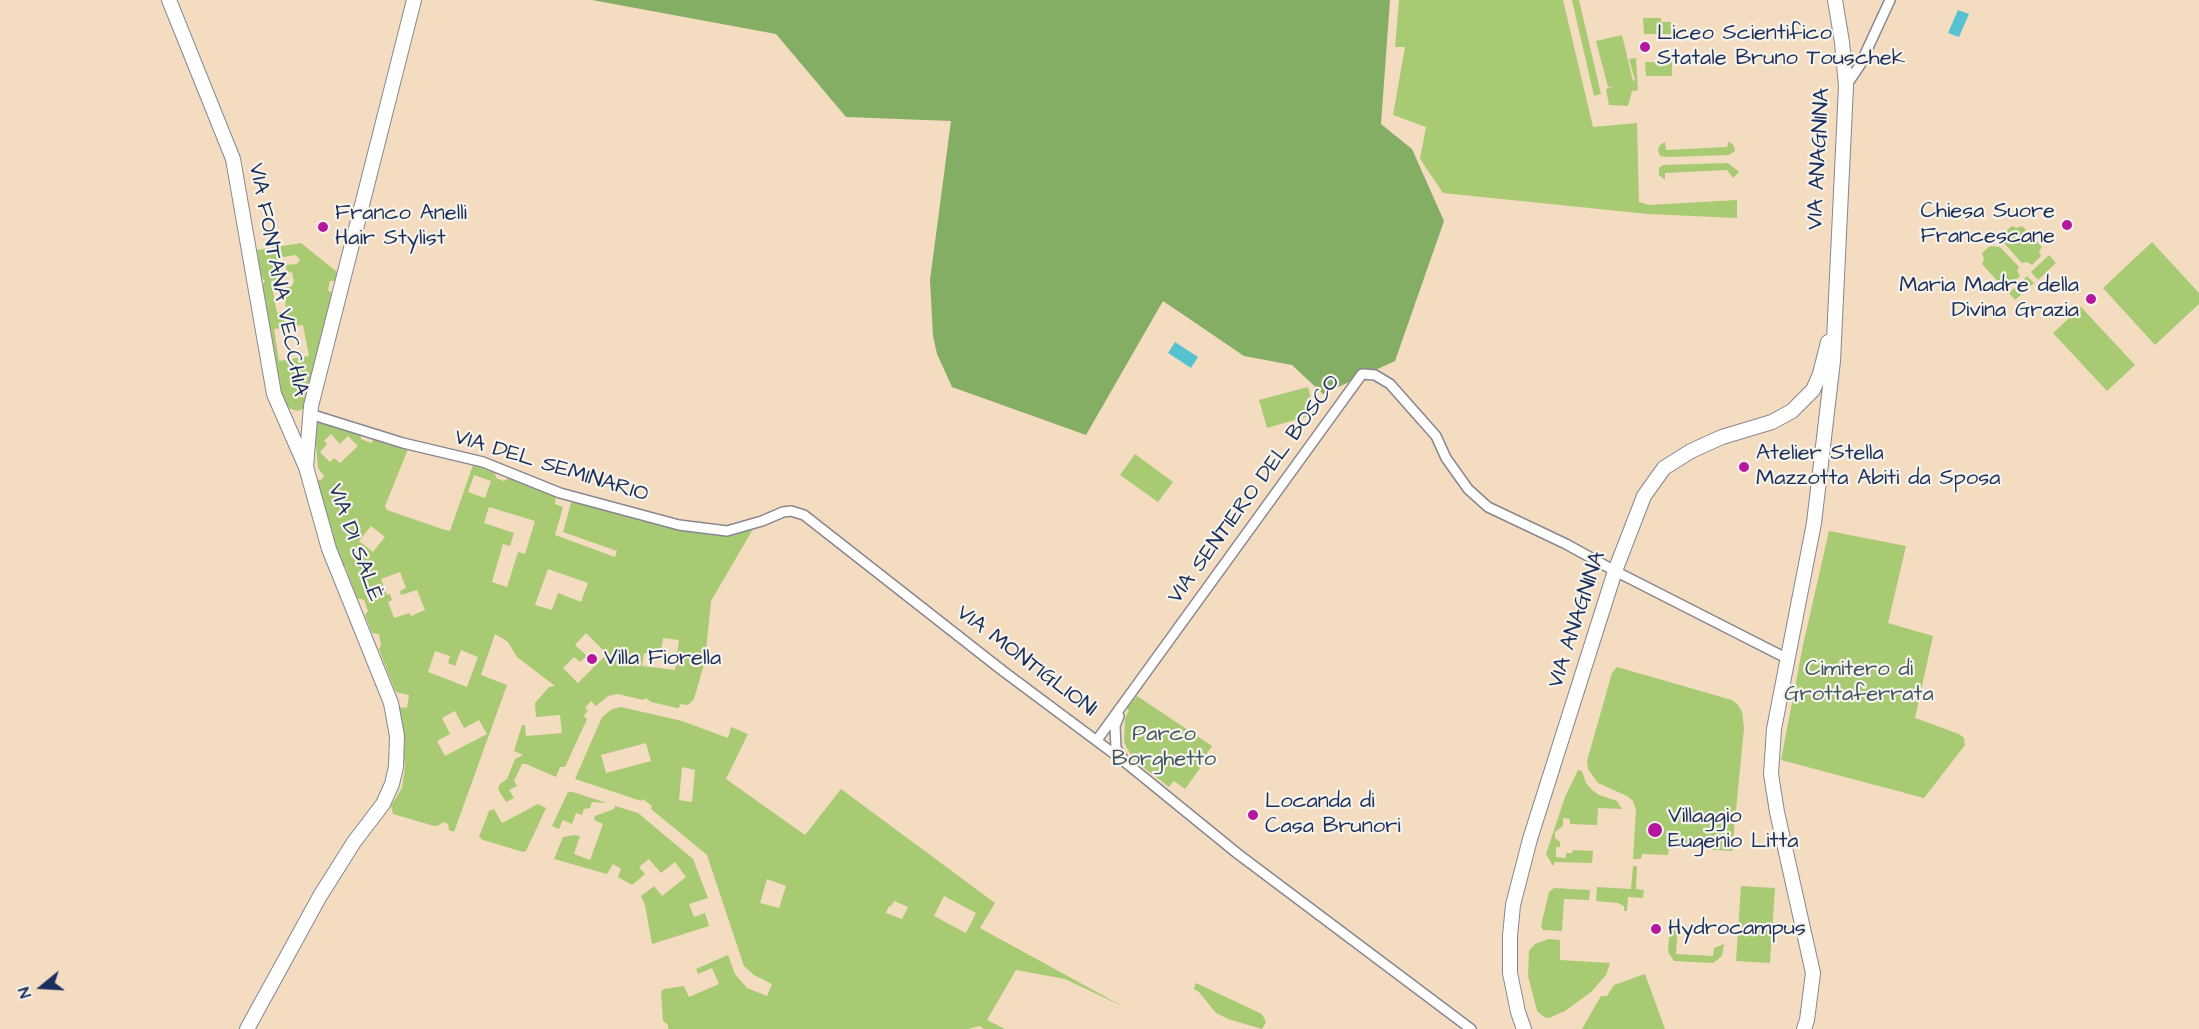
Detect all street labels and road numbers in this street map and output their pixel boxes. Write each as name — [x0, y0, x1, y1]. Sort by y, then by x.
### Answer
street label: VIA ANAGNINA — [1803, 87, 1837, 231]
street label: VIA FONTANA VECCHIA — [241, 161, 313, 399]
street label: VIA SENTIERO DEL BOSCO — [1163, 370, 1347, 610]
street label: VIA DEL SEMINARIO — [451, 425, 651, 509]
street label: VIA DI SALÈ — [321, 481, 387, 605]
street label: VIA ANAGNINA — [1543, 548, 1613, 692]
street label: VIA MONTIGLIONI — [950, 600, 1102, 724]

